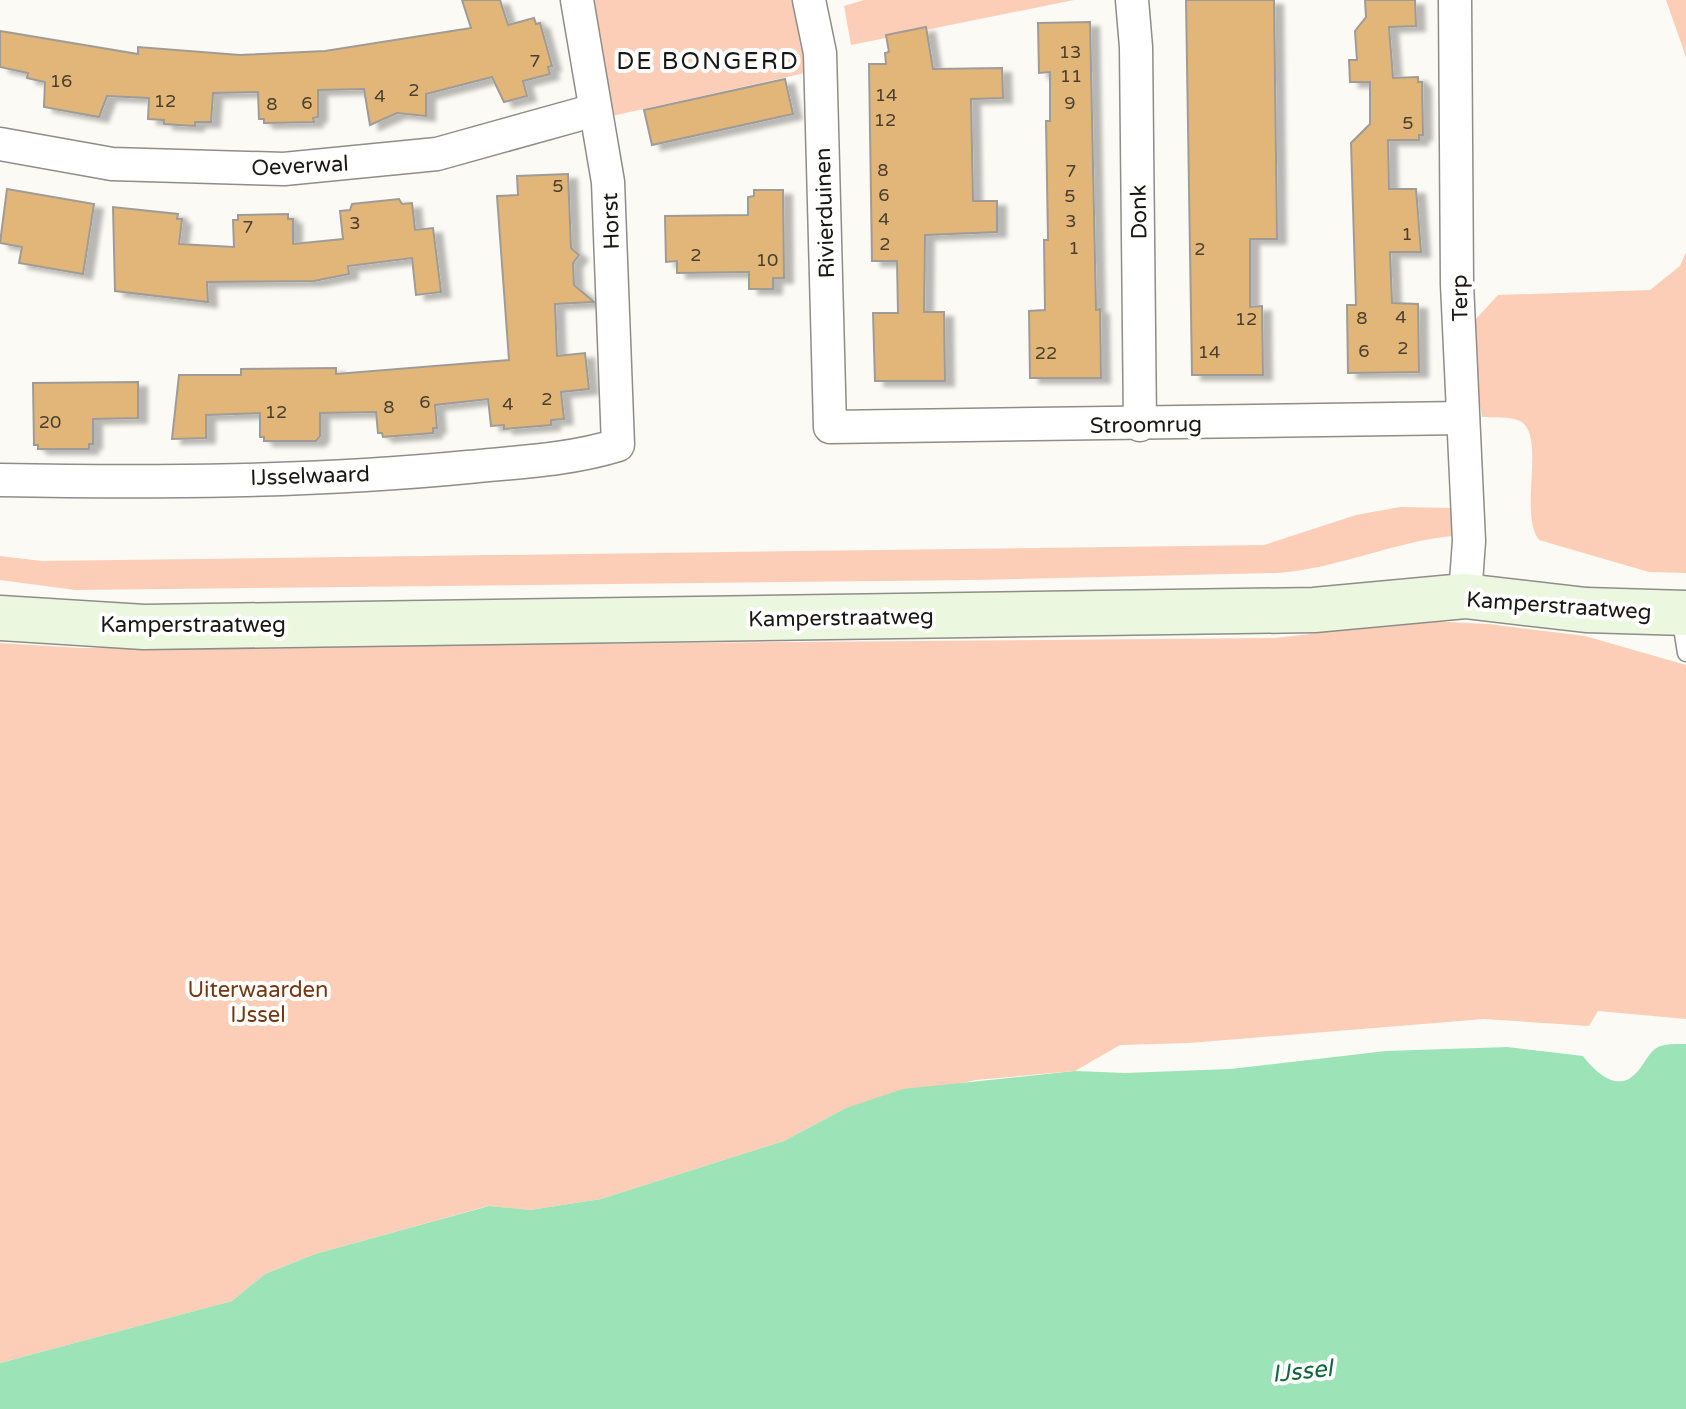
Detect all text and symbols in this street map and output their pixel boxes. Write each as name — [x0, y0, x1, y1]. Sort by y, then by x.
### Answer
house number: 13 — [1059, 41, 1081, 63]
district label: DE BONGERD — [616, 47, 800, 76]
house number: 7 — [529, 50, 541, 72]
house number: 11 — [1060, 65, 1082, 87]
house number: 16 — [50, 70, 72, 92]
house number: 2 — [408, 79, 420, 101]
house number: 14 — [875, 84, 897, 106]
house number: 4 — [374, 85, 386, 107]
house number: 12 — [154, 90, 176, 112]
house number: 6 — [301, 92, 313, 114]
house number: 9 — [1064, 92, 1076, 114]
house number: 8 — [266, 93, 278, 115]
house number: 12 — [874, 109, 896, 131]
house number: 5 — [1402, 112, 1414, 134]
street label: Rivierduinen — [810, 147, 840, 279]
street label: Oeverwal — [251, 150, 349, 182]
house number: 8 — [877, 159, 889, 181]
house number: 7 — [1065, 160, 1077, 182]
house number: 5 — [552, 175, 564, 197]
house number: 6 — [878, 184, 890, 206]
street label: Donk — [1126, 184, 1152, 240]
house number: 5 — [1064, 185, 1076, 207]
street label: Horst — [597, 192, 625, 250]
house number: 4 — [878, 208, 890, 230]
house number: 3 — [1065, 210, 1077, 232]
house number: 3 — [349, 212, 361, 234]
house number: 7 — [242, 216, 254, 238]
house number: 1 — [1401, 223, 1413, 245]
house number: 2 — [879, 233, 891, 255]
house number: 1 — [1068, 237, 1080, 259]
house number: 2 — [1194, 238, 1206, 260]
house number: 2 — [690, 244, 702, 266]
house number: 10 — [756, 249, 778, 271]
street label: Terp — [1447, 274, 1473, 322]
house number: 4 — [1395, 306, 1407, 328]
house number: 8 — [1356, 307, 1368, 329]
house number: 12 — [1235, 308, 1257, 330]
house number: 2 — [1397, 337, 1409, 359]
house number: 6 — [1358, 340, 1370, 362]
house number: 14 — [1198, 341, 1220, 363]
house number: 22 — [1035, 342, 1057, 364]
house number: 2 — [541, 388, 553, 410]
house number: 6 — [419, 391, 431, 413]
house number: 4 — [502, 393, 514, 415]
house number: 8 — [383, 396, 395, 418]
house number: 12 — [265, 401, 287, 423]
house number: 20 — [39, 411, 61, 433]
street label: Stroomrug — [1090, 411, 1202, 439]
street label: IJsselwaard — [250, 461, 370, 491]
street label: Kamperstraatweg — [1465, 587, 1652, 625]
street label: Kamperstraatweg — [748, 603, 934, 633]
street label: Kamperstraatweg — [100, 612, 286, 638]
park label: Uiterwaarden IJssel — [188, 977, 328, 1028]
water label: IJssel — [1270, 1354, 1337, 1389]

